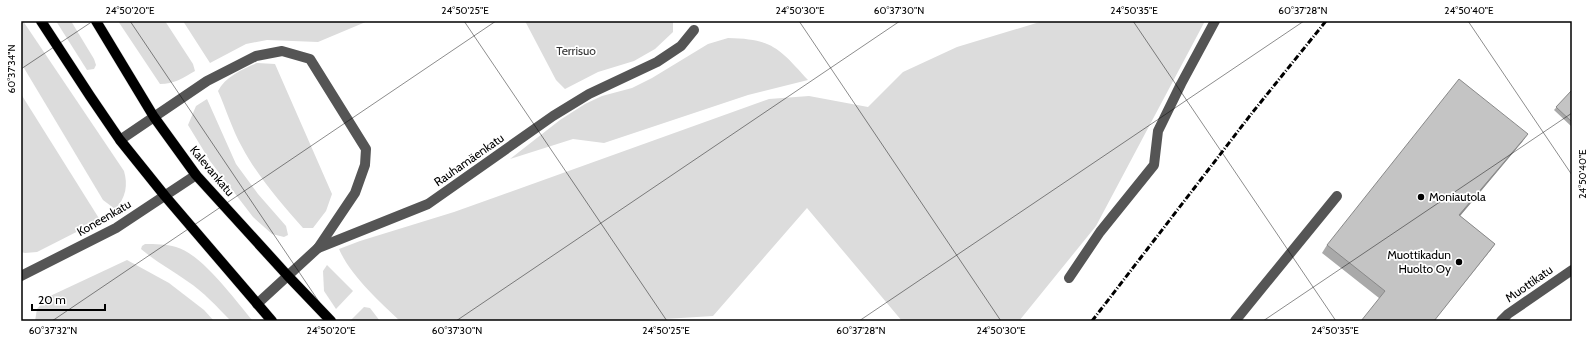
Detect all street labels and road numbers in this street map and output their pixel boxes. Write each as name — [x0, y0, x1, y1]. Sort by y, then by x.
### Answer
street label: Rauhamäenkatu — [431, 130, 507, 189]
street label: Kalevankatu — [187, 142, 238, 199]
street label: Koneenkatu — [74, 196, 133, 239]
street label: Muottikatu — [1502, 262, 1555, 305]

